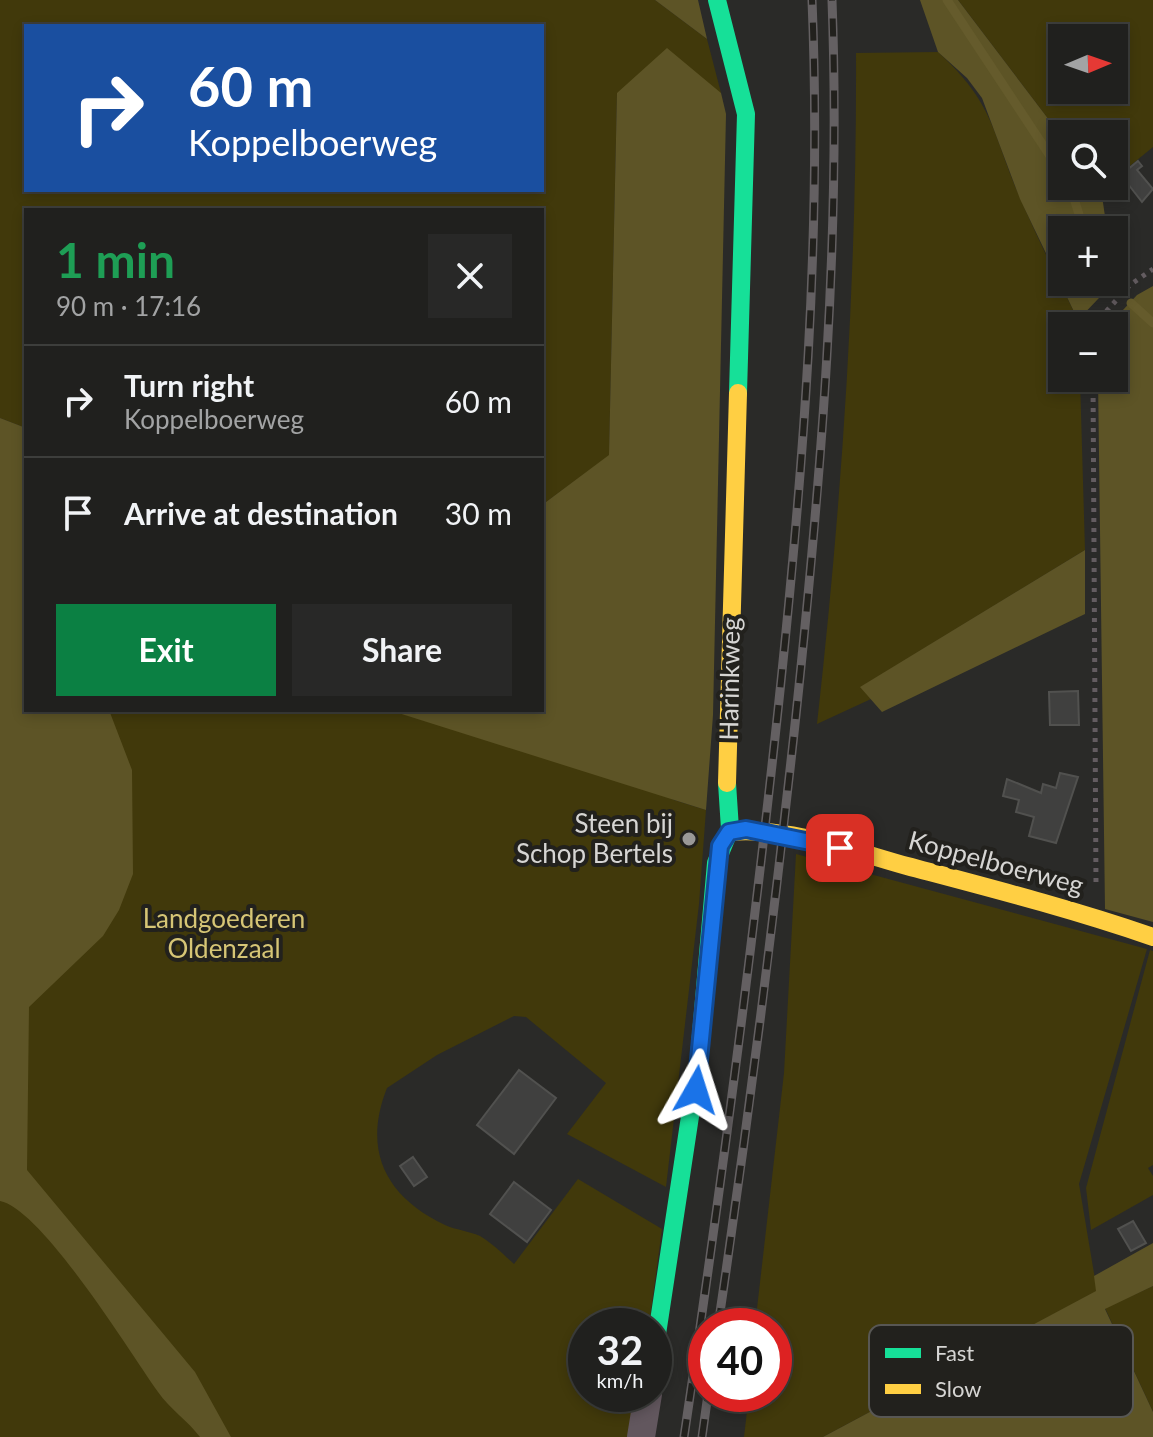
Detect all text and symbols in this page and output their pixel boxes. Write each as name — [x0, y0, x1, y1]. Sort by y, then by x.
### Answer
north arrow — [1048, 24, 1128, 104]
map controls — [1048, 24, 1128, 392]
text: 60 m — [188, 52, 313, 119]
icon: right — [56, 56, 160, 160]
text: Koppelboerweg — [188, 120, 437, 164]
button: search — [1048, 120, 1128, 200]
button: + — [1048, 216, 1128, 296]
text: 1 min — [56, 231, 175, 288]
button: close — [428, 234, 512, 318]
text: 90 m · 17:16 — [56, 290, 201, 322]
button: − — [1048, 312, 1128, 392]
text: Turn right — [124, 367, 254, 403]
icon: right — [56, 379, 100, 423]
text: 60 m — [445, 383, 512, 419]
text: Koppelboerweg — [124, 403, 304, 435]
icon: arrive — [56, 491, 100, 535]
text: Arrive at destination — [124, 495, 398, 531]
text: 30 m — [445, 495, 512, 531]
button: Exit — [56, 604, 276, 696]
button: Share — [292, 604, 512, 696]
street label: Harinkweg — [712, 617, 746, 741]
place label: Steen bij Schop Bertels — [516, 807, 673, 869]
pin — [806, 814, 874, 882]
street label: Koppelboerweg — [905, 823, 1087, 901]
icon: arrive — [818, 826, 862, 870]
marker: Steen bij Schop Bertels — [680, 830, 698, 848]
park label: Landgoederen Oldenzaal — [143, 902, 305, 964]
position arrow — [654, 1048, 738, 1132]
speed limit sign: 40 — [688, 1308, 792, 1412]
legend — [869, 1325, 1133, 1417]
text: 32 — [597, 1326, 643, 1374]
text: Fast — [935, 1339, 974, 1366]
text: km/h — [597, 1368, 643, 1392]
text: Slow — [935, 1375, 982, 1402]

